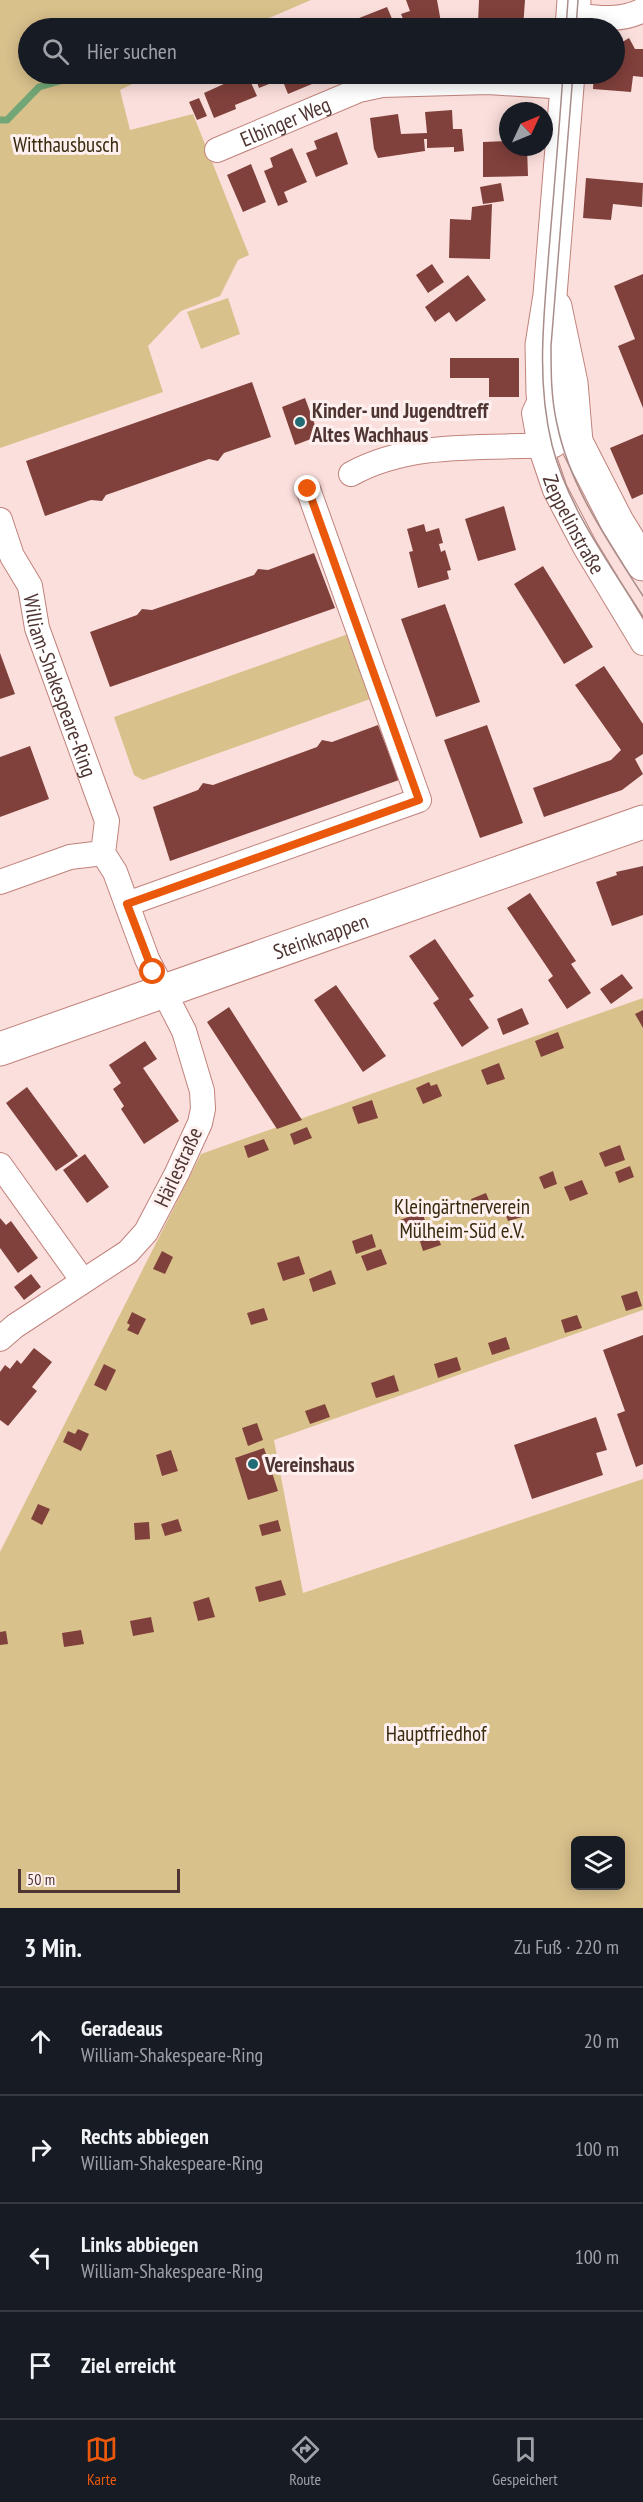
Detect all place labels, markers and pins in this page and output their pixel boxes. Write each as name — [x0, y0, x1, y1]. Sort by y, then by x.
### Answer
place label: Kinder- und Jugendtreff Altes Wachhaus — [311, 397, 490, 448]
marker: Kinder- und Jugendtreff Altes Wachhaus — [293, 415, 307, 429]
place label: Vereinshaus — [264, 1451, 355, 1478]
marker: Vereinshaus — [246, 1457, 260, 1471]

